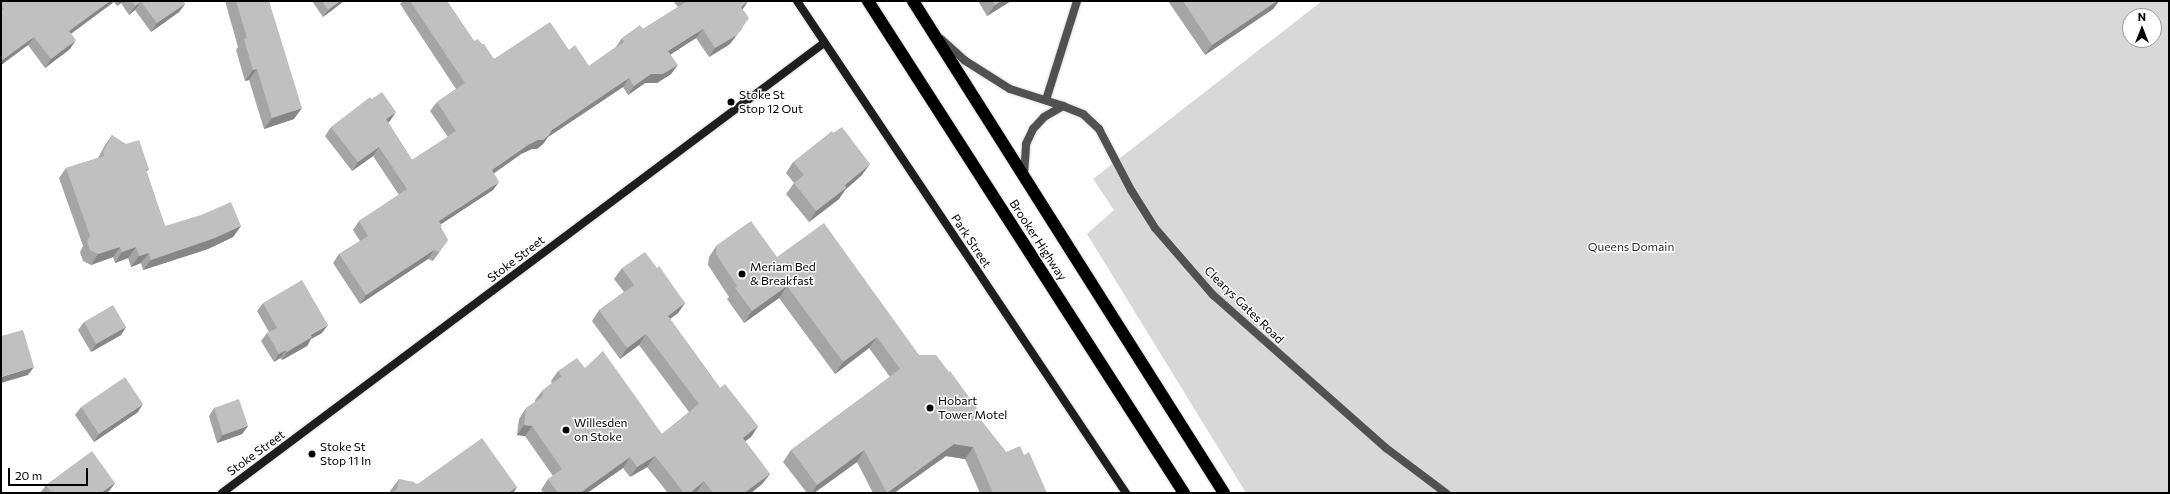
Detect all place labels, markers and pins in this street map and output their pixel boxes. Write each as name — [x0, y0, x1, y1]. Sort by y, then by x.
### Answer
place label: Stoke St Stop 12 Out — [739, 88, 803, 116]
marker: Stoke St Stop 12 Out — [726, 97, 736, 107]
place label: Meriam Bed & Breakfast — [750, 260, 816, 288]
marker: Meriam Bed & Breakfast — [737, 269, 747, 279]
place label: Hobart Tower Motel — [938, 394, 1007, 422]
marker: Hobart Tower Motel — [925, 403, 935, 413]
place label: Willesden on Stoke — [574, 416, 627, 444]
marker: Willesden on Stoke — [561, 425, 571, 435]
place label: Stoke St Stop 11 In — [320, 440, 371, 468]
marker: Stoke St Stop 11 In — [307, 449, 317, 459]

